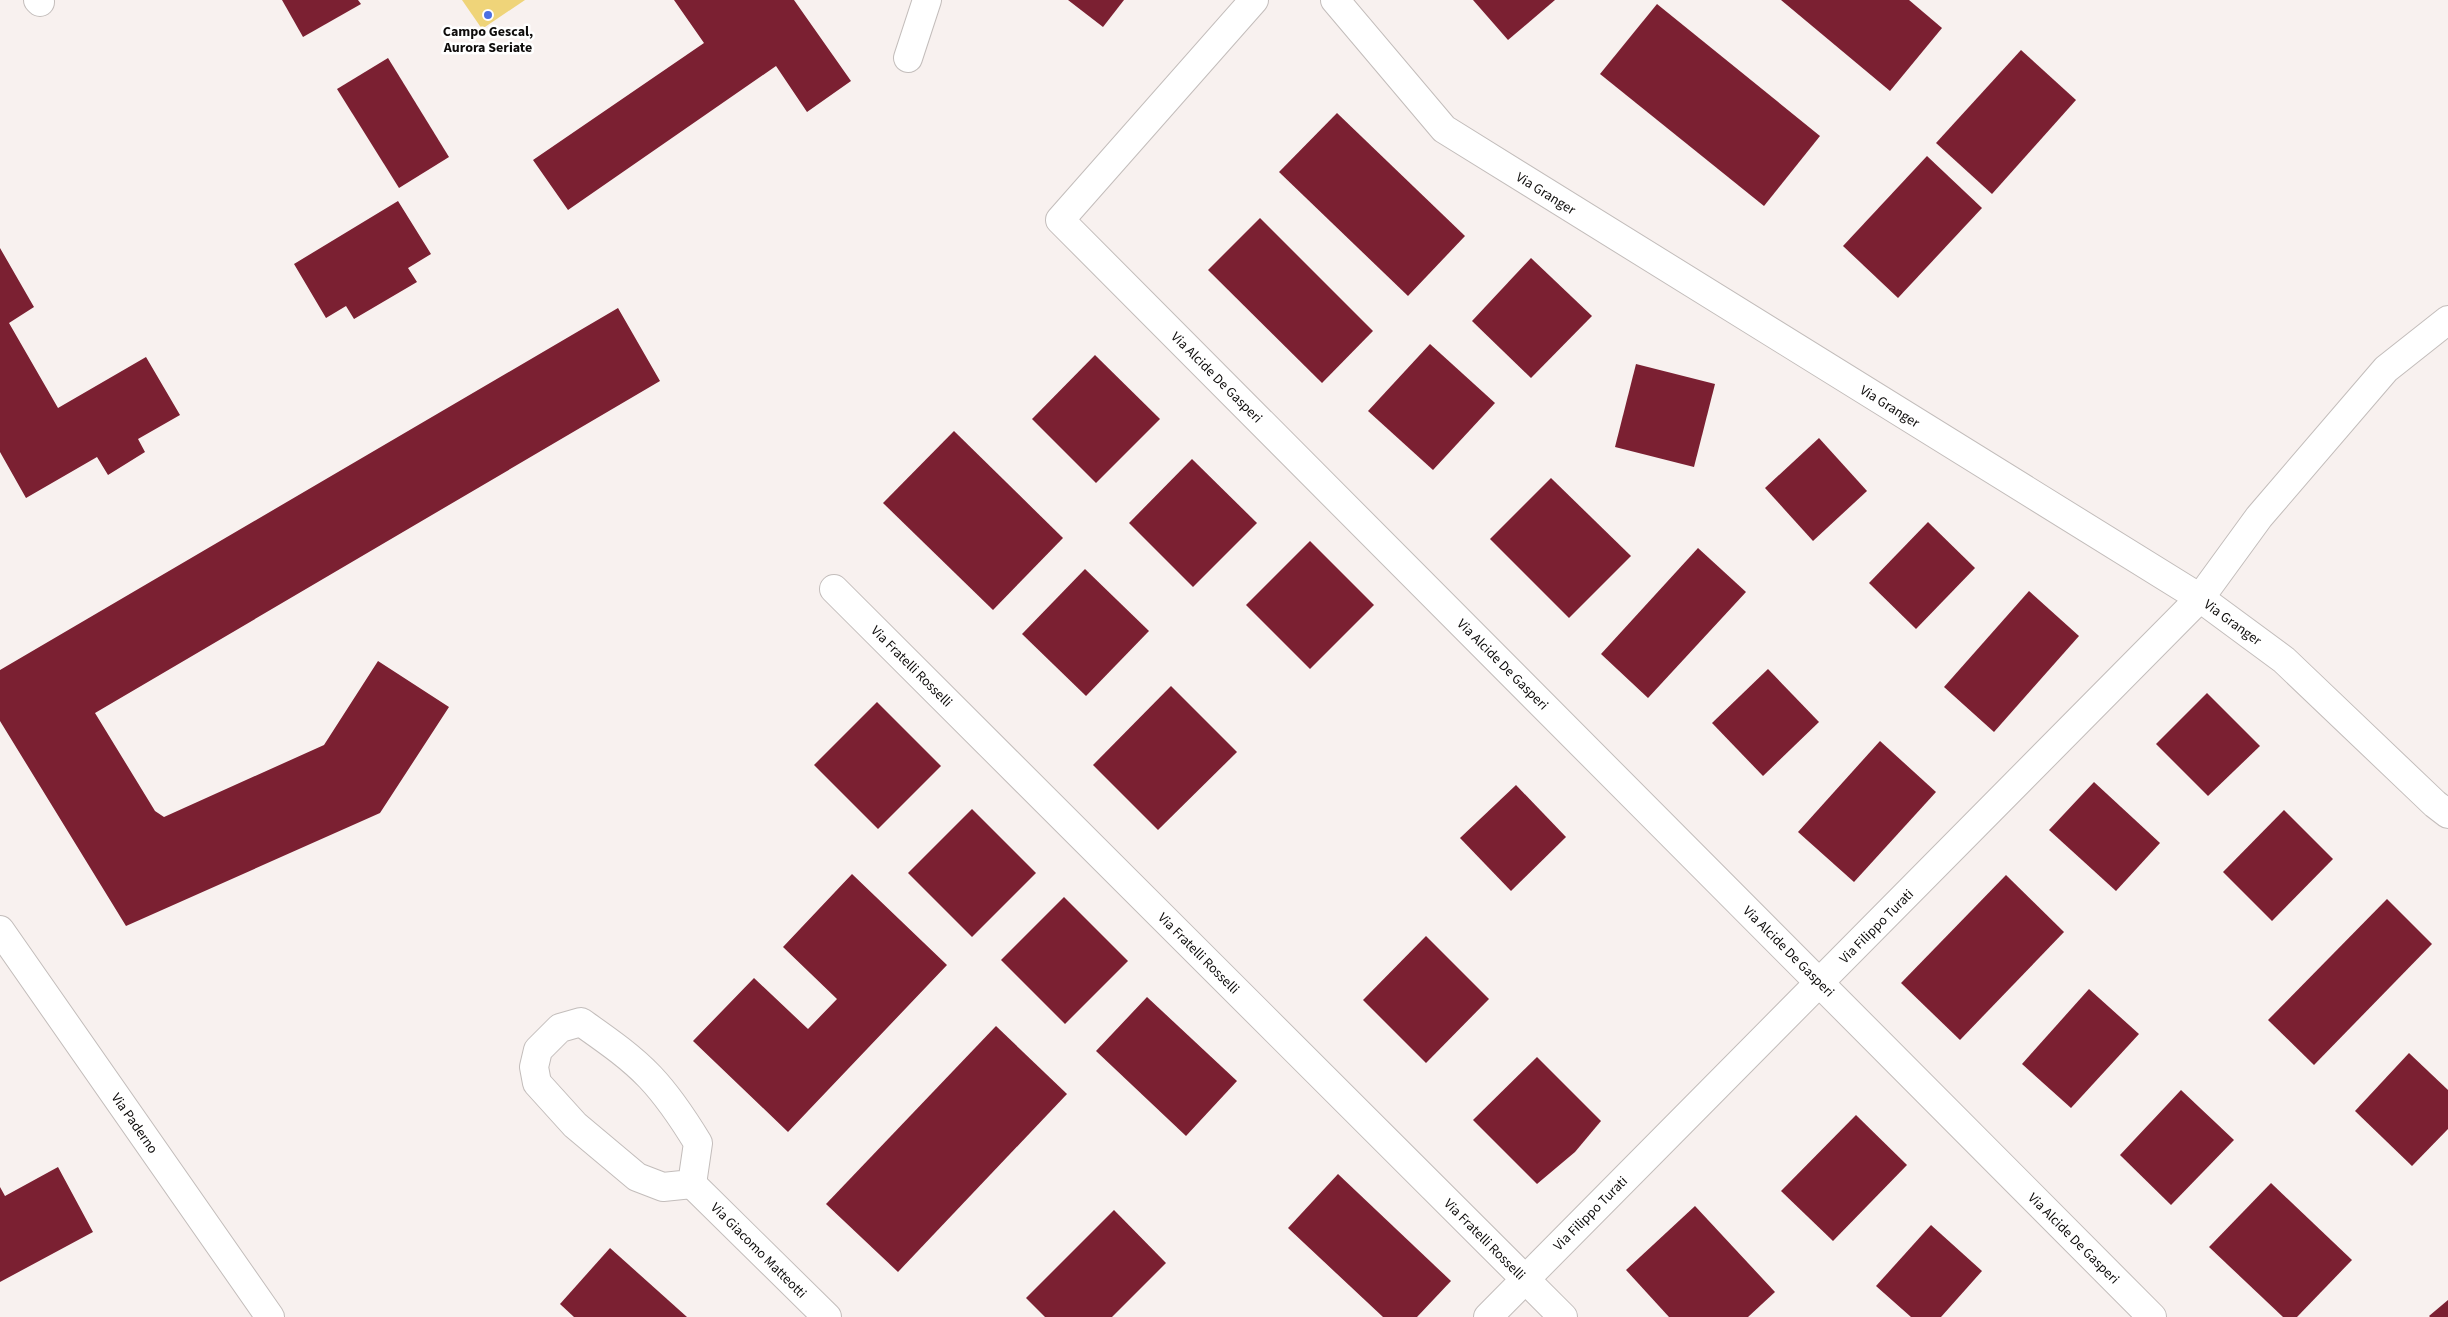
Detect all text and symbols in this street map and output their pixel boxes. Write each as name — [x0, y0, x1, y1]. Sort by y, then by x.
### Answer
marker: Campo Gescal, Aurora Seriate — [482, 9, 494, 21]
place label: Campo Gescal, Aurora Seriate — [443, 22, 533, 58]
street label: Via Granger — [1512, 168, 1579, 220]
street label: Via Alcide De Gasperi — [1166, 328, 1266, 428]
street label: Via Granger — [1856, 381, 1923, 433]
street label: Via Granger — [2199, 595, 2266, 651]
street label: Via Alcide De Gasperi — [1452, 615, 1552, 715]
street label: Via Fratelli Rosselli — [866, 621, 957, 712]
street label: Via Filippo Turati — [1835, 885, 1918, 968]
street label: Via Alcide De Gasperi — [1738, 902, 1838, 1002]
street label: Via Fratelli Rosselli — [1153, 908, 1244, 999]
street label: Via Paderno — [106, 1089, 162, 1158]
street label: Via Filippo Turati — [1549, 1172, 1632, 1255]
street label: Via Alcide De Gasperi — [2023, 1189, 2123, 1289]
street label: Via Fratelli Rosselli — [1439, 1194, 1530, 1285]
street label: Via Giacomo Matteotti — [706, 1198, 811, 1303]

